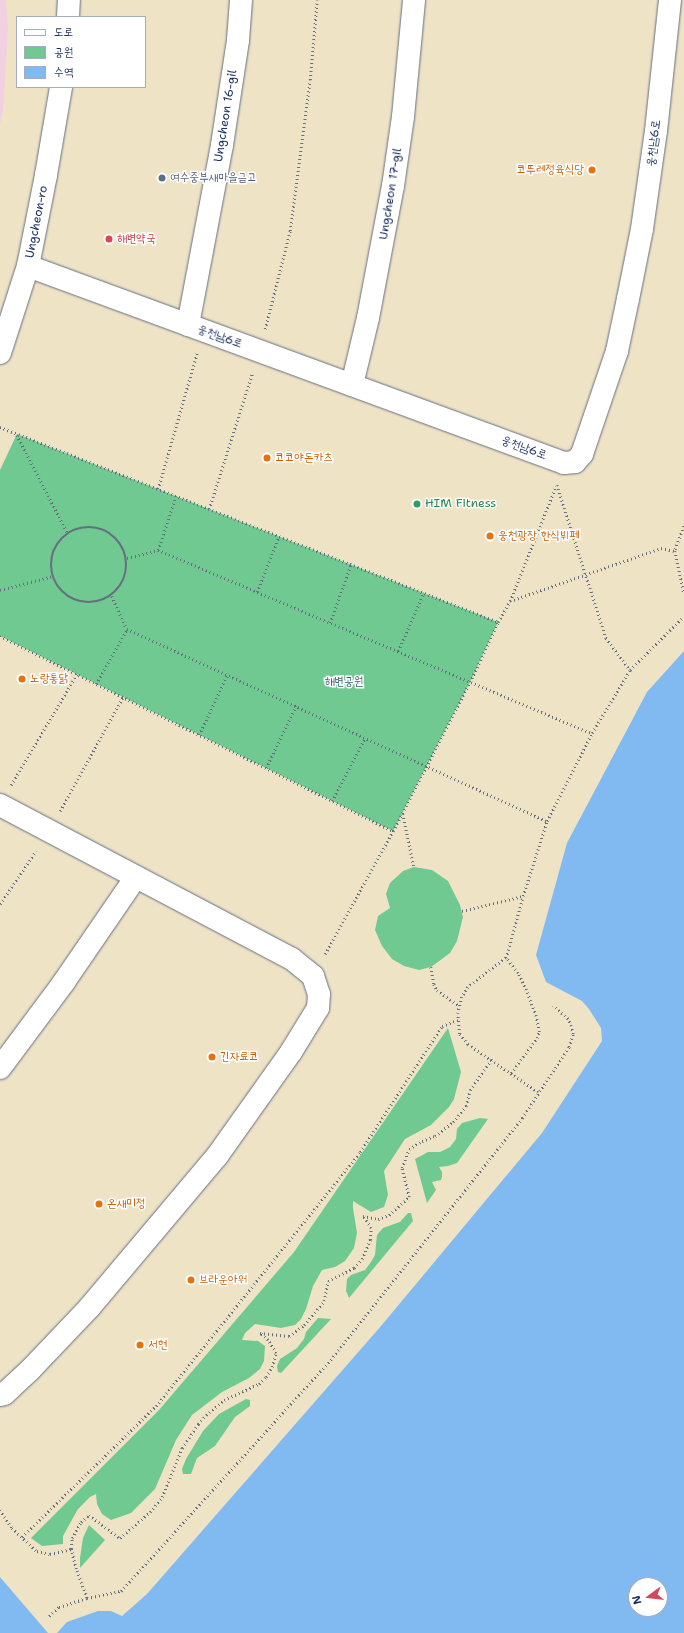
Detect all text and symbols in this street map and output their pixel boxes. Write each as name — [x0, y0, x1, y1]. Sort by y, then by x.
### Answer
legend — [16, 16, 146, 88]
text: 도로 — [54, 24, 73, 40]
text: 공원 — [54, 44, 73, 60]
text: 수역 — [54, 64, 73, 80]
street label: Ungcheon 16-gil — [212, 69, 240, 163]
street label: 웅천남6로 — [644, 119, 664, 167]
street label: Ungcheon 17-gil — [377, 147, 405, 241]
place label: 코뚜레정육식당 — [516, 163, 584, 177]
marker: 코뚜레정육식당 — [587, 165, 597, 175]
place label: 여수중부새마을금고 — [170, 171, 257, 185]
marker: 여수중부새마을금고 — [157, 173, 167, 183]
street label: Ungcheon-ro — [23, 184, 51, 260]
place label: 해변약국 — [117, 232, 156, 246]
marker: 해변약국 — [104, 234, 114, 244]
street label: 웅천남6로 — [195, 322, 245, 352]
street label: 웅천남6로 — [499, 433, 549, 463]
place label: 코코야돈카츠 — [275, 451, 333, 465]
marker: 코코야돈카츠 — [262, 453, 272, 463]
place label: HIM Fitness — [425, 497, 496, 511]
marker: HIM Fitness — [412, 499, 422, 509]
place label: 웅천광장 한식뷔페 — [498, 529, 579, 543]
marker: 웅천광장 한식뷔페 — [485, 531, 495, 541]
place label: 노랑통닭 — [30, 672, 69, 686]
marker: 노랑통닭 — [17, 674, 27, 684]
park label: 해변공원 — [325, 675, 363, 689]
place label: 긴자료코 — [220, 1050, 259, 1064]
marker: 긴자료코 — [207, 1052, 217, 1062]
place label: 온새미정 — [107, 1197, 146, 1211]
marker: 온새미정 — [94, 1199, 104, 1209]
place label: 브라운아워 — [199, 1273, 247, 1287]
marker: 브라운아워 — [186, 1275, 196, 1285]
place label: 서현 — [148, 1338, 167, 1352]
marker: 서현 — [135, 1340, 145, 1350]
north arrow — [628, 1577, 668, 1617]
text: N — [629, 1594, 645, 1606]

